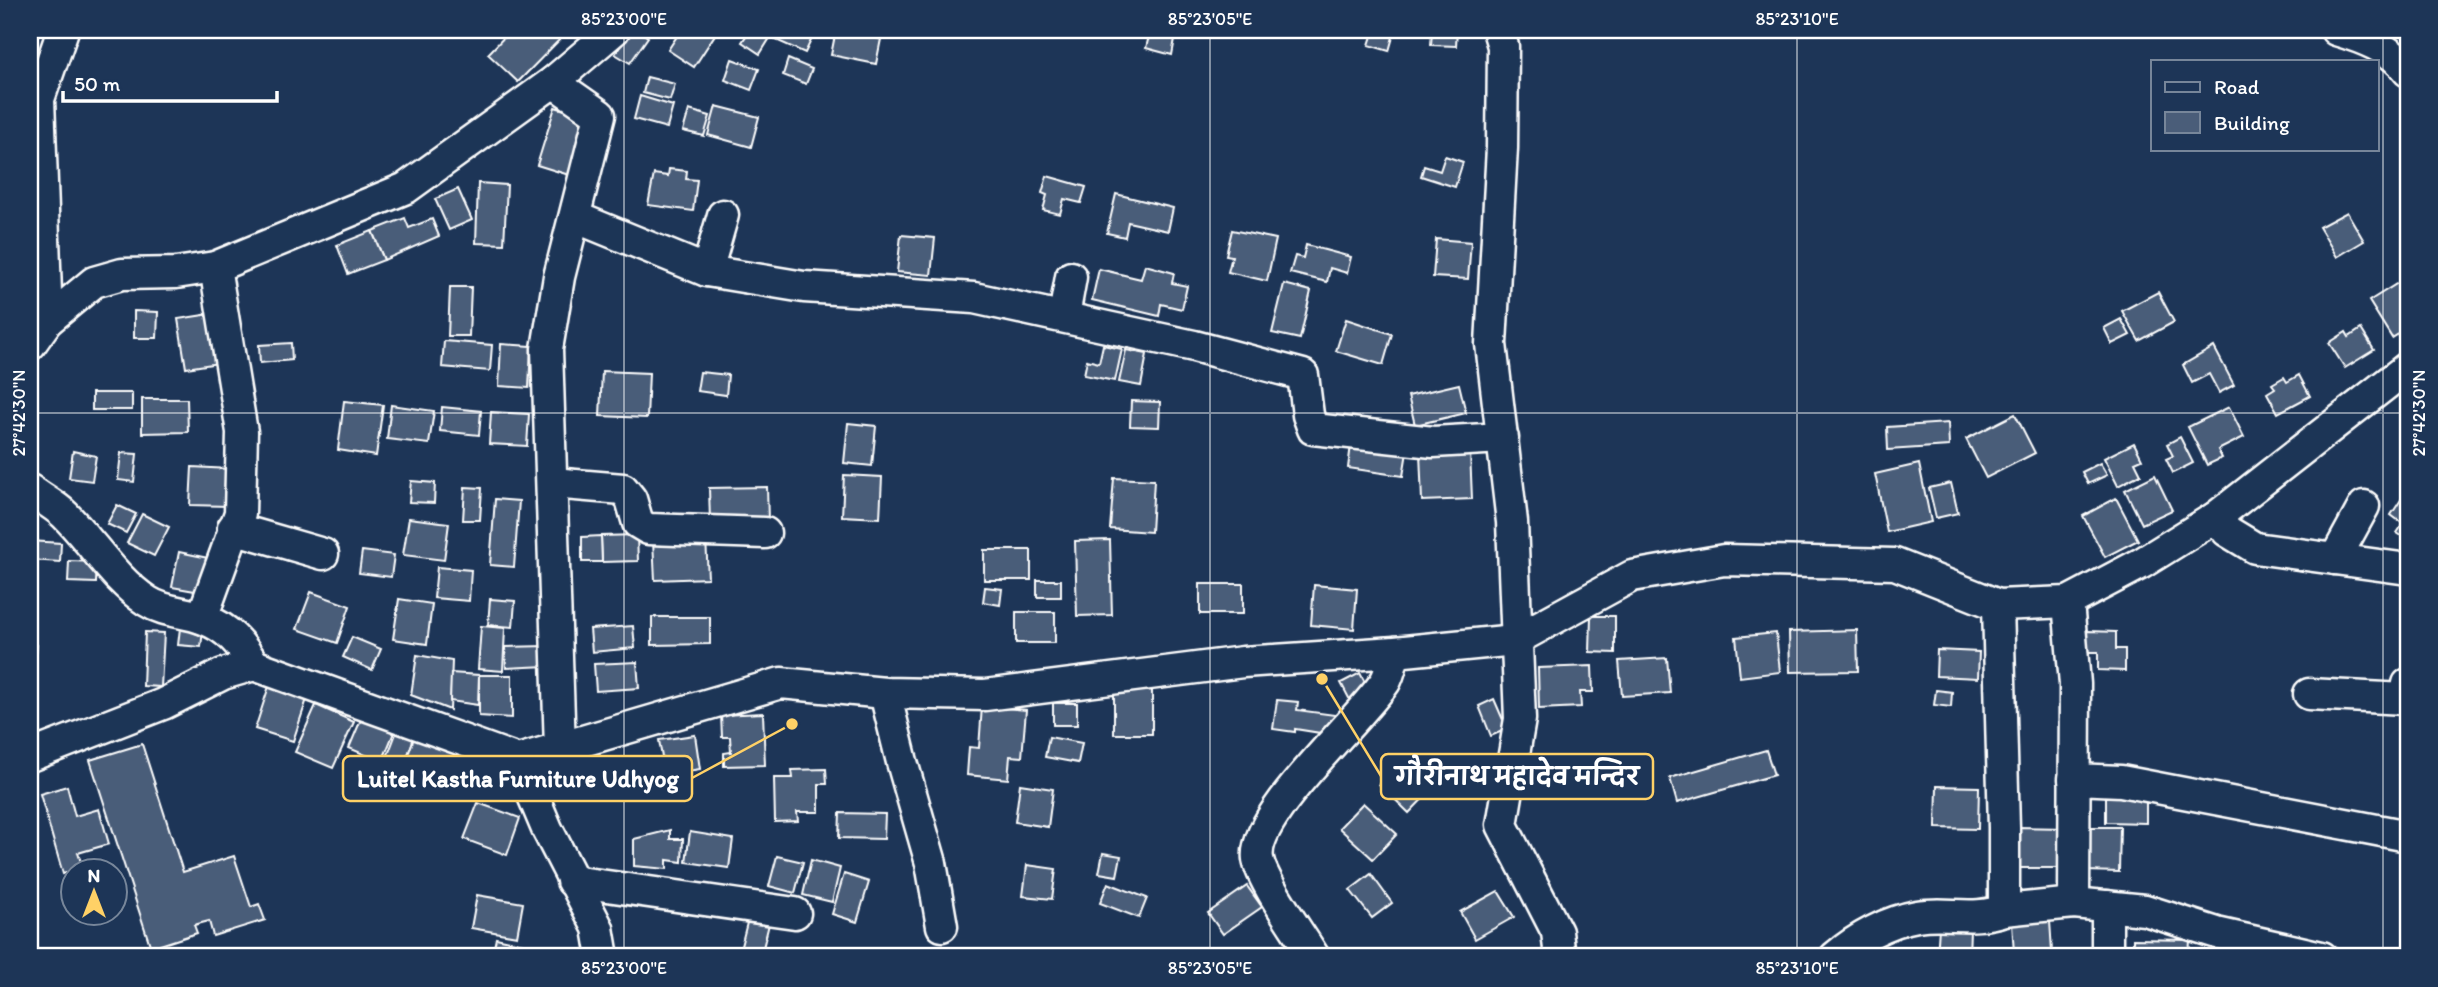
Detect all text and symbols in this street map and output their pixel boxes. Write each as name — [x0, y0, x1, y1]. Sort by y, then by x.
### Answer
text: 85°23'00"E — [581, 8, 667, 30]
text: 85°23'05"E — [1168, 8, 1252, 30]
text: 85°23'10"E — [1755, 8, 1839, 30]
scale bar — [63, 60, 276, 104]
legend — [2151, 60, 2378, 150]
text: 50 m — [74, 71, 121, 96]
text: Road — [2214, 74, 2260, 99]
text: Building — [2214, 110, 2290, 135]
text: 27°42'30"N — [8, 370, 30, 456]
text: 27°42'30"N — [2408, 370, 2430, 456]
callout: गौरीनाथ महादेव मन्दिर — [1381, 754, 1653, 799]
text: गौरीनाथ महादेव मन्दिर — [1393, 754, 1641, 791]
callout: Luitel Kastha Furniture Udhyog — [343, 756, 692, 801]
text: Luitel Kastha Furniture Udhyog — [357, 764, 680, 794]
north arrow — [60, 858, 130, 928]
text: N — [88, 864, 100, 887]
text: 85°23'00"E — [581, 957, 667, 979]
text: 85°23'05"E — [1168, 957, 1252, 979]
text: 85°23'10"E — [1755, 957, 1839, 979]

